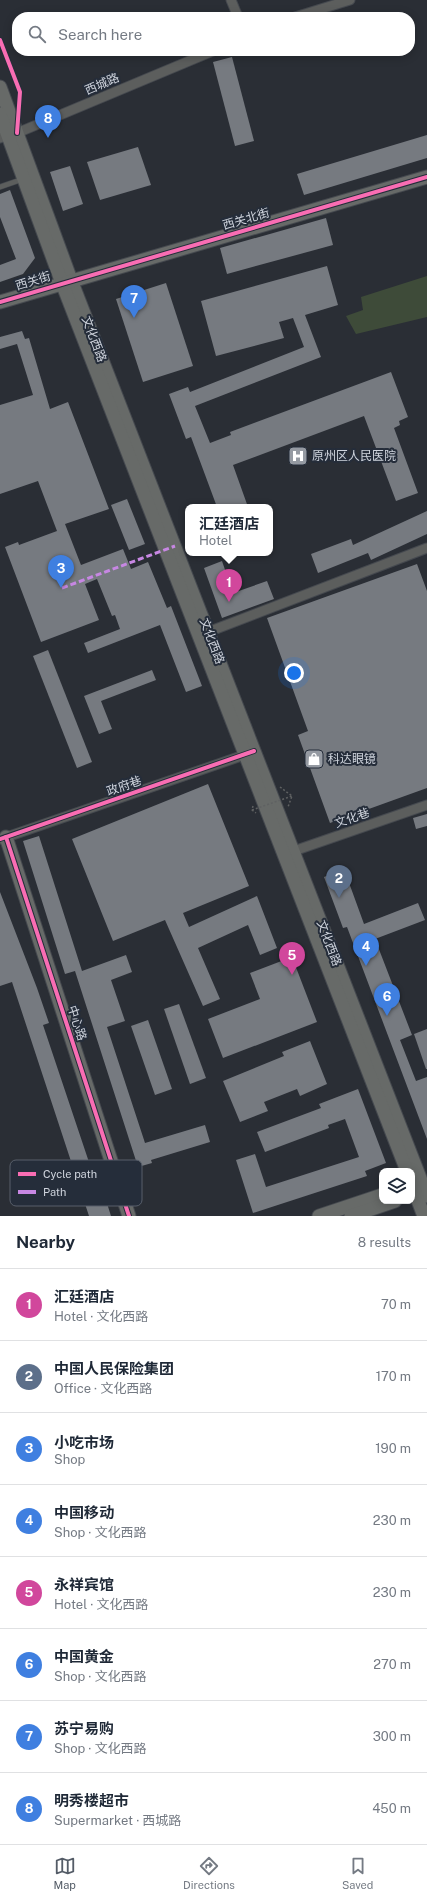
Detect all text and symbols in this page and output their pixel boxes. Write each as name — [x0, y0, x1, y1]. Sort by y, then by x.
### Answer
search box — [12, 12, 415, 56]
icon: search — [26, 23, 48, 45]
text: Search here — [58, 26, 142, 43]
street label: 西城路 — [83, 71, 121, 97]
pin: 8 — [35, 105, 61, 138]
street label: 西关北街 — [221, 206, 271, 232]
street label: 西关街 — [14, 269, 52, 293]
pin: 7 — [121, 285, 147, 318]
street label: 文化西路 — [79, 314, 109, 364]
hospital icon: 原州区人民医院 — [287, 445, 309, 467]
place label: 原州区人民医院 — [312, 449, 396, 463]
popup — [185, 504, 273, 556]
text: 汇廷酒店 — [199, 515, 259, 532]
text: Hotel — [199, 533, 232, 548]
pin: 3 — [48, 555, 74, 588]
pin: 1 — [216, 569, 242, 602]
street label: 文化西路 — [197, 616, 227, 666]
your location — [284, 663, 304, 683]
shop icon: 科达眼镜 — [303, 748, 325, 770]
place label: 科达眼镜 — [328, 752, 376, 766]
street label: 政府巷 — [105, 774, 143, 798]
street label: 文化巷 — [333, 806, 371, 830]
pin: 2 — [326, 865, 352, 898]
street label: 文化西路 — [314, 918, 344, 968]
pin: 4 — [353, 933, 379, 966]
pin: 5 — [279, 942, 305, 975]
pin: 6 — [374, 983, 400, 1016]
street label: 中心路 — [65, 1004, 89, 1042]
legend — [10, 1160, 142, 1206]
text: Cycle path — [43, 1168, 97, 1180]
map controls — [379, 1168, 415, 1204]
button: layers — [379, 1168, 415, 1204]
text: Path — [43, 1186, 66, 1198]
text: Nearby — [16, 1232, 75, 1252]
text: 8 results — [358, 1235, 411, 1250]
text: 汇廷酒店 — [54, 1288, 114, 1305]
text: 1 — [26, 1297, 32, 1312]
text: 70 m — [381, 1297, 411, 1312]
text: Hotel · 文化西路 — [54, 1309, 148, 1324]
text: 中国人民保险集团 — [54, 1360, 174, 1377]
text: 2 — [25, 1369, 33, 1384]
text: 170 m — [376, 1369, 411, 1384]
text: Office · 文化西路 — [54, 1381, 152, 1396]
text: 小吃市场 — [54, 1434, 114, 1451]
text: 3 — [25, 1441, 33, 1456]
text: 190 m — [375, 1441, 411, 1456]
text: Shop — [54, 1452, 85, 1467]
text: 中国移动 — [54, 1504, 114, 1521]
text: 4 — [25, 1513, 33, 1528]
text: 230 m — [373, 1513, 411, 1528]
text: Shop · 文化西路 — [54, 1525, 146, 1540]
text: 永祥宾馆 — [54, 1576, 114, 1593]
text: 5 — [25, 1585, 33, 1600]
text: 230 m — [373, 1585, 411, 1600]
text: Hotel · 文化西路 — [54, 1597, 148, 1612]
text: 中国黄金 — [54, 1648, 114, 1665]
text: 6 — [25, 1657, 33, 1672]
text: 270 m — [373, 1657, 411, 1672]
text: Shop · 文化西路 — [54, 1669, 146, 1684]
text: 苏宁易购 — [54, 1720, 114, 1737]
text: 7 — [25, 1729, 33, 1744]
text: 300 m — [373, 1729, 411, 1744]
text: Shop · 文化西路 — [54, 1741, 146, 1756]
text: 明秀楼超市 — [54, 1792, 129, 1809]
text: 8 — [25, 1801, 33, 1816]
text: 450 m — [372, 1801, 411, 1816]
text: Supermarket · 西城路 — [54, 1813, 181, 1828]
tab: Map — [54, 1855, 76, 1891]
tab: Directions — [183, 1855, 235, 1891]
tab: Saved — [342, 1855, 373, 1891]

